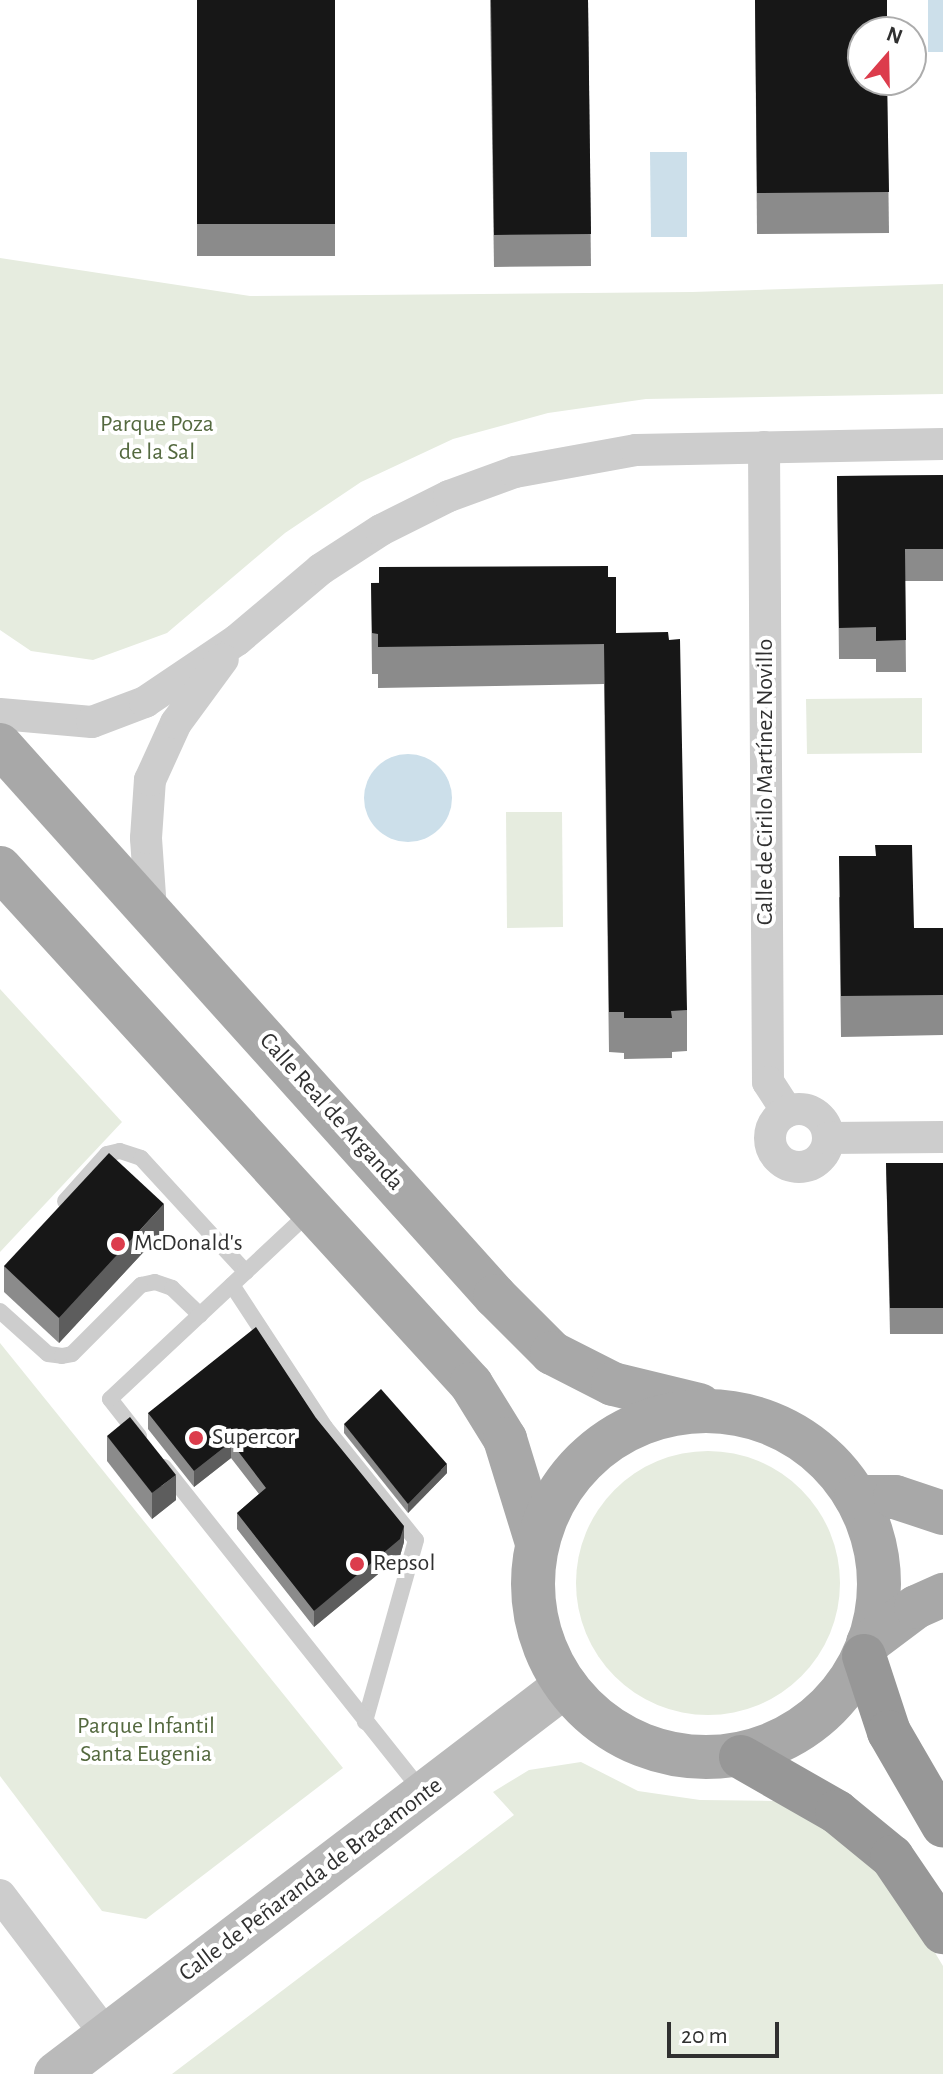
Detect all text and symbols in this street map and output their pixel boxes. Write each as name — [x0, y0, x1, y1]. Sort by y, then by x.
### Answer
north arrow — [847, 16, 927, 96]
text: N — [884, 22, 905, 48]
park label: Parque Poza de la Sal — [100, 411, 214, 467]
street label: Calle de Cirilo Martínez Novillo — [752, 639, 780, 925]
street label: Calle Real de Arganda — [253, 1027, 409, 1197]
place label: McDonald's — [134, 1230, 243, 1258]
marker: McDonald's — [109, 1235, 127, 1253]
place label: Supercor — [212, 1424, 295, 1452]
marker: Supercor — [187, 1429, 205, 1447]
place label: Repsol — [373, 1550, 435, 1578]
marker: Repsol — [348, 1555, 366, 1573]
park label: Parque Infantil Santa Eugenia — [77, 1713, 215, 1769]
street label: Calle de Peñaranda de Bracamonte — [174, 1772, 448, 1988]
scale bar — [671, 2006, 783, 2056]
text: 20 m — [681, 2024, 728, 2048]

